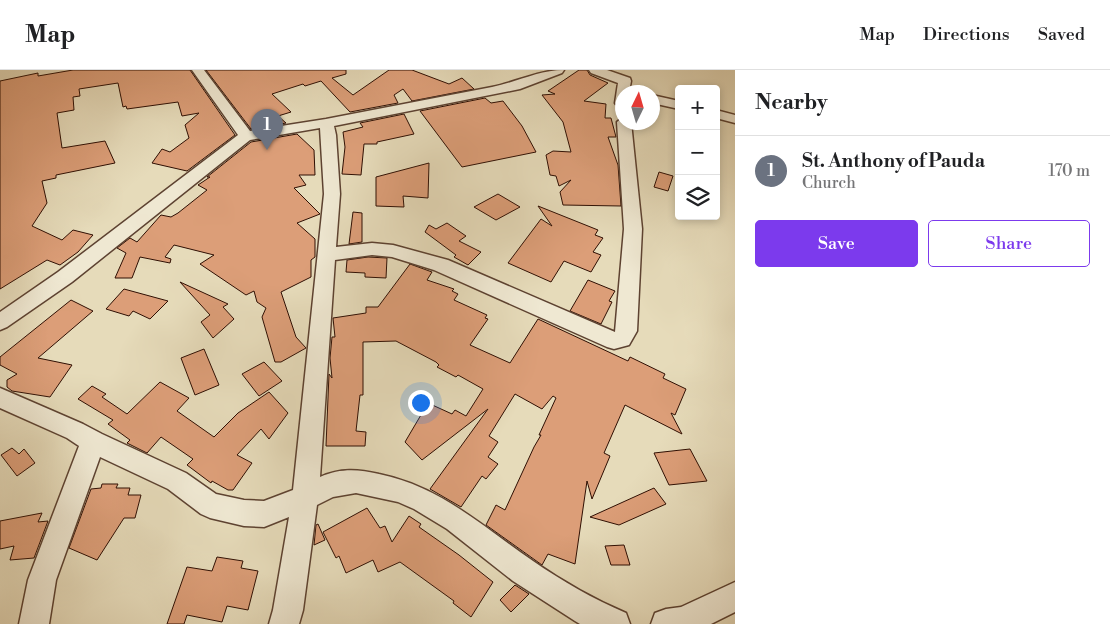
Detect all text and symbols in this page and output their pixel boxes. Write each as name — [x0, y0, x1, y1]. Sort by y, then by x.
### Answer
text: Map — [25, 20, 75, 50]
text: Map — [859, 23, 895, 46]
text: Directions — [923, 23, 1010, 46]
text: Saved — [1038, 23, 1085, 46]
north arrow — [615, 85, 660, 130]
map controls — [675, 85, 720, 220]
button: + — [675, 85, 720, 130]
text: Nearby — [755, 90, 828, 116]
pin: 1 — [251, 109, 283, 150]
button: − — [675, 130, 720, 175]
text: St. Anthony of Pauda — [802, 149, 985, 173]
text: 1 — [767, 161, 775, 181]
text: 170 m — [1048, 161, 1090, 181]
text: Church — [802, 173, 856, 193]
button: layers — [675, 175, 720, 220]
button: Save — [755, 220, 918, 267]
button: Share — [928, 220, 1090, 267]
your location — [408, 390, 434, 416]

